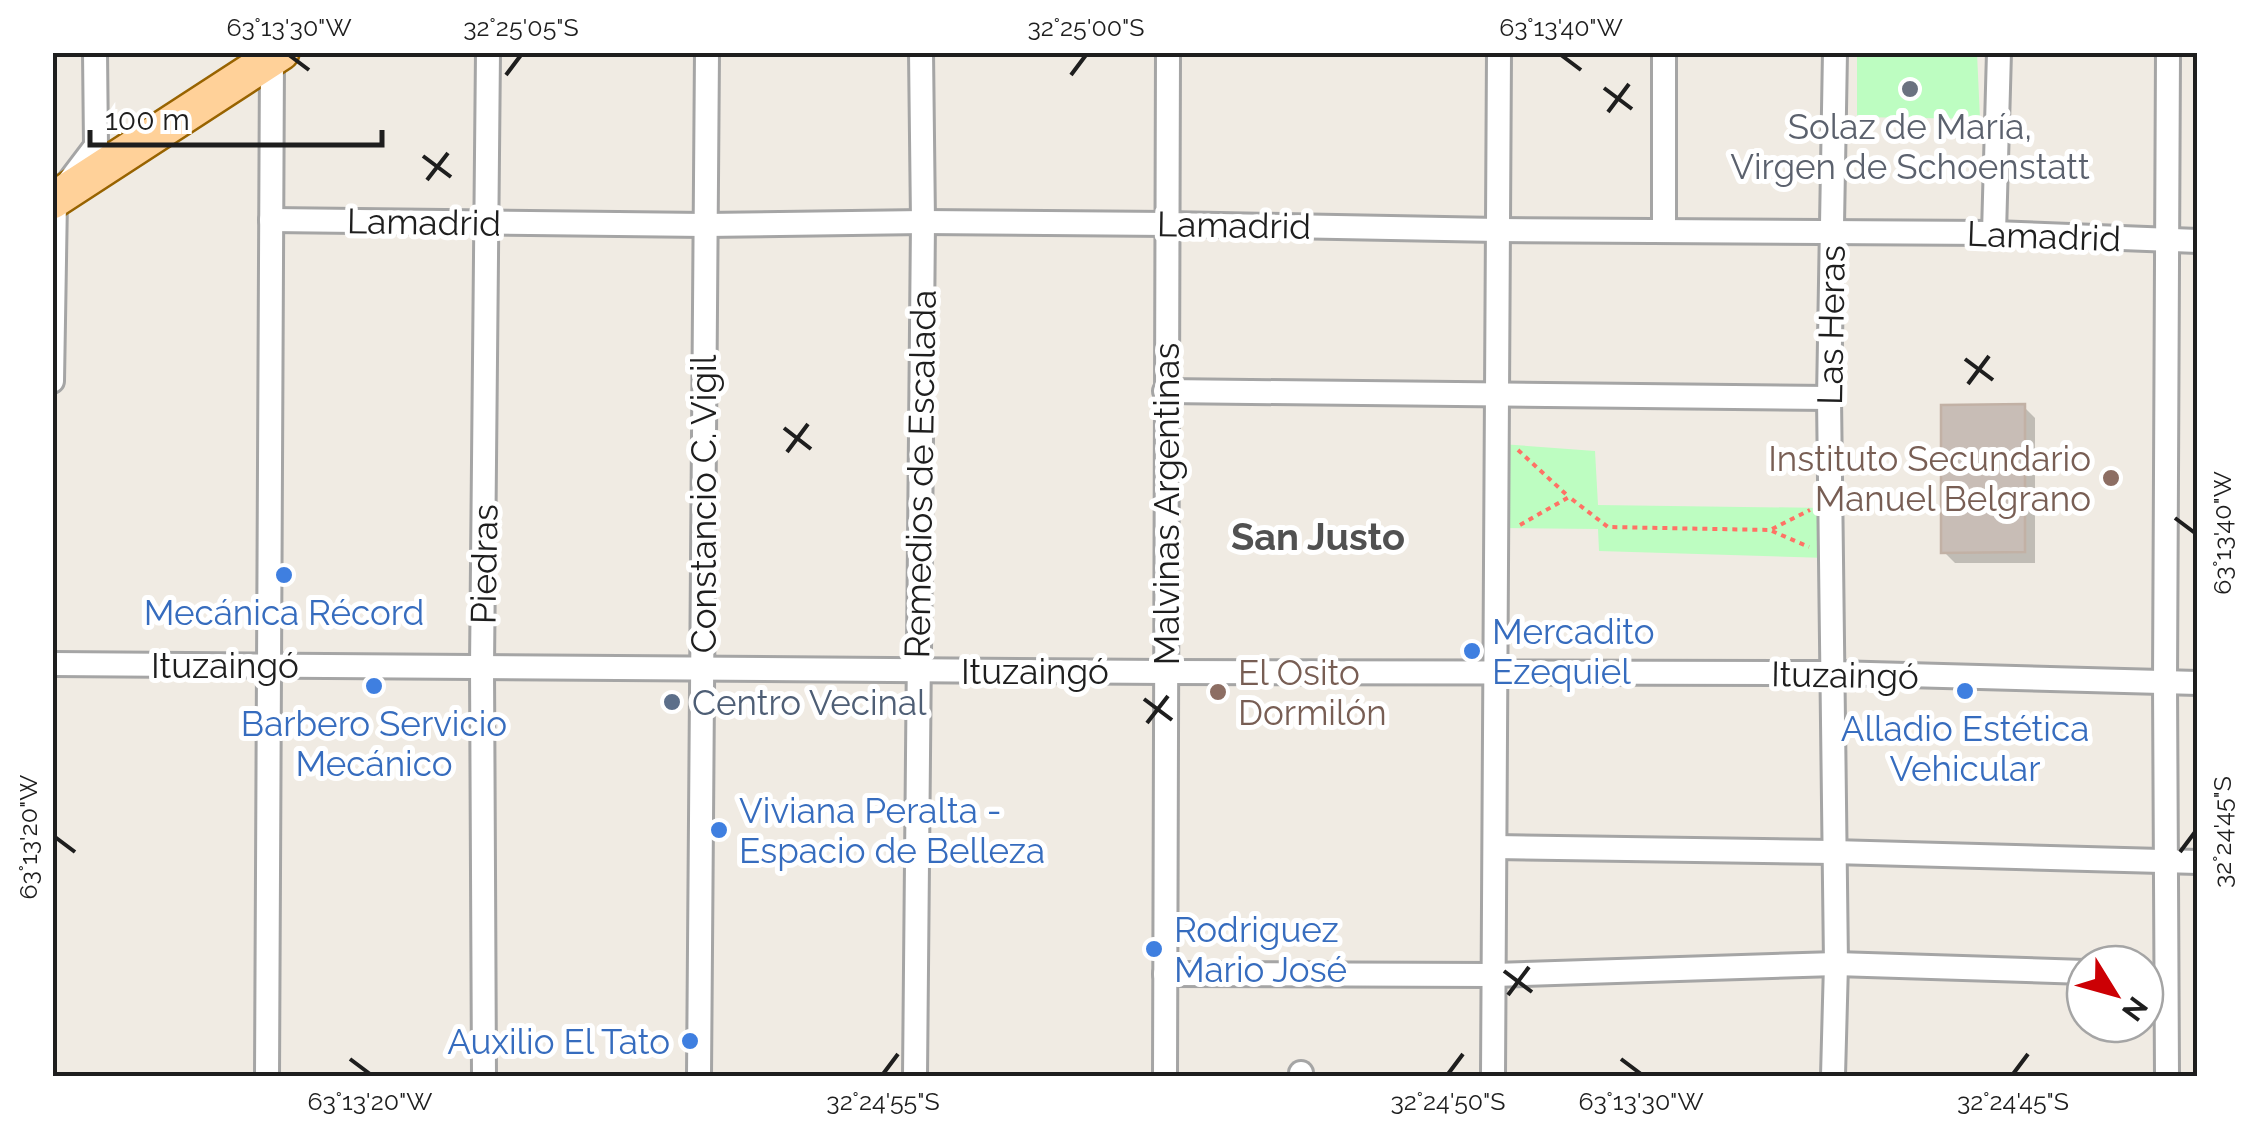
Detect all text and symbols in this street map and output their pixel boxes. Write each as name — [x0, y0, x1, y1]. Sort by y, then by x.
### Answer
text: 63°13'30"W — [226, 12, 352, 42]
text: 32°25'05"S — [463, 12, 579, 42]
text: 32°25'00"S — [1027, 12, 1145, 42]
text: 63°13'40"W — [1499, 12, 1623, 42]
marker: Solaz de María, Virgen de Schoenstatt — [1899, 78, 1921, 100]
scale bar — [90, 85, 382, 147]
text: 100 m — [105, 102, 190, 137]
place label: Solaz de María, Virgen de Schoenstatt — [1730, 106, 2090, 187]
street label: Lamadrid — [347, 200, 501, 244]
street label: Lamadrid — [1157, 203, 1311, 247]
street label: Lamadrid — [1966, 213, 2122, 259]
street label: Las Heras — [1809, 245, 1853, 405]
street label: Remedios de Escalada — [896, 289, 944, 659]
street label: Malvinas Argentinas — [1146, 343, 1187, 665]
street label: Constancio C. Vigil — [683, 354, 724, 653]
place label: Instituto Secundario Manuel Belgrano — [1768, 438, 2091, 519]
marker: Instituto Secundario Manuel Belgrano — [2100, 467, 2122, 489]
text: 63°13'40"W — [2207, 471, 2237, 595]
street label: Piedras — [462, 504, 506, 624]
district label: San Justo — [1231, 514, 1405, 559]
marker: Mecánica Récord — [273, 564, 295, 586]
place label: Mecánica Récord — [144, 592, 424, 633]
place label: Mercadito Ezequiel — [1492, 611, 1655, 692]
marker: Mercadito Ezequiel — [1461, 640, 1483, 662]
street label: Ituzaingó — [151, 645, 299, 686]
street label: Ituzaingó — [961, 651, 1109, 692]
place label: El Osito Dormilón — [1238, 652, 1387, 733]
street label: Ituzaingó — [1771, 653, 1919, 697]
marker: Barbero Servicio Mecánico — [363, 675, 385, 697]
marker: Alladio Estética Vehicular — [1954, 680, 1976, 702]
marker: El Osito Dormilón — [1207, 681, 1229, 703]
place label: Centro Vecinal — [692, 682, 927, 723]
marker: Centro Vecinal — [661, 691, 683, 713]
place label: Barbero Servicio Mecánico — [241, 703, 507, 784]
place label: Alladio Estética Vehicular — [1841, 708, 2089, 789]
text: 63°13'20"W — [13, 775, 43, 899]
text: 32°24'45"S — [2207, 776, 2237, 888]
place label: Viviana Peralta - Espacio de Belleza — [739, 790, 1045, 871]
marker: Viviana Peralta - Espacio de Belleza — [708, 819, 730, 841]
place label: Rodriguez Mario José — [1174, 909, 1347, 990]
marker: Rodriguez Mario José — [1143, 938, 1165, 960]
north arrow — [2065, 944, 2165, 1044]
text: N — [2115, 990, 2154, 1027]
place label: Auxilio El Tato — [447, 1021, 670, 1062]
marker: Auxilio El Tato — [679, 1030, 701, 1052]
text: 63°13'20"W — [308, 1086, 432, 1116]
text: 32°24'55"S — [826, 1086, 940, 1116]
text: 32°24'50"S — [1390, 1086, 1506, 1116]
text: 63°13'30"W — [1578, 1086, 1704, 1116]
text: 32°24'45"S — [1957, 1086, 2069, 1116]

